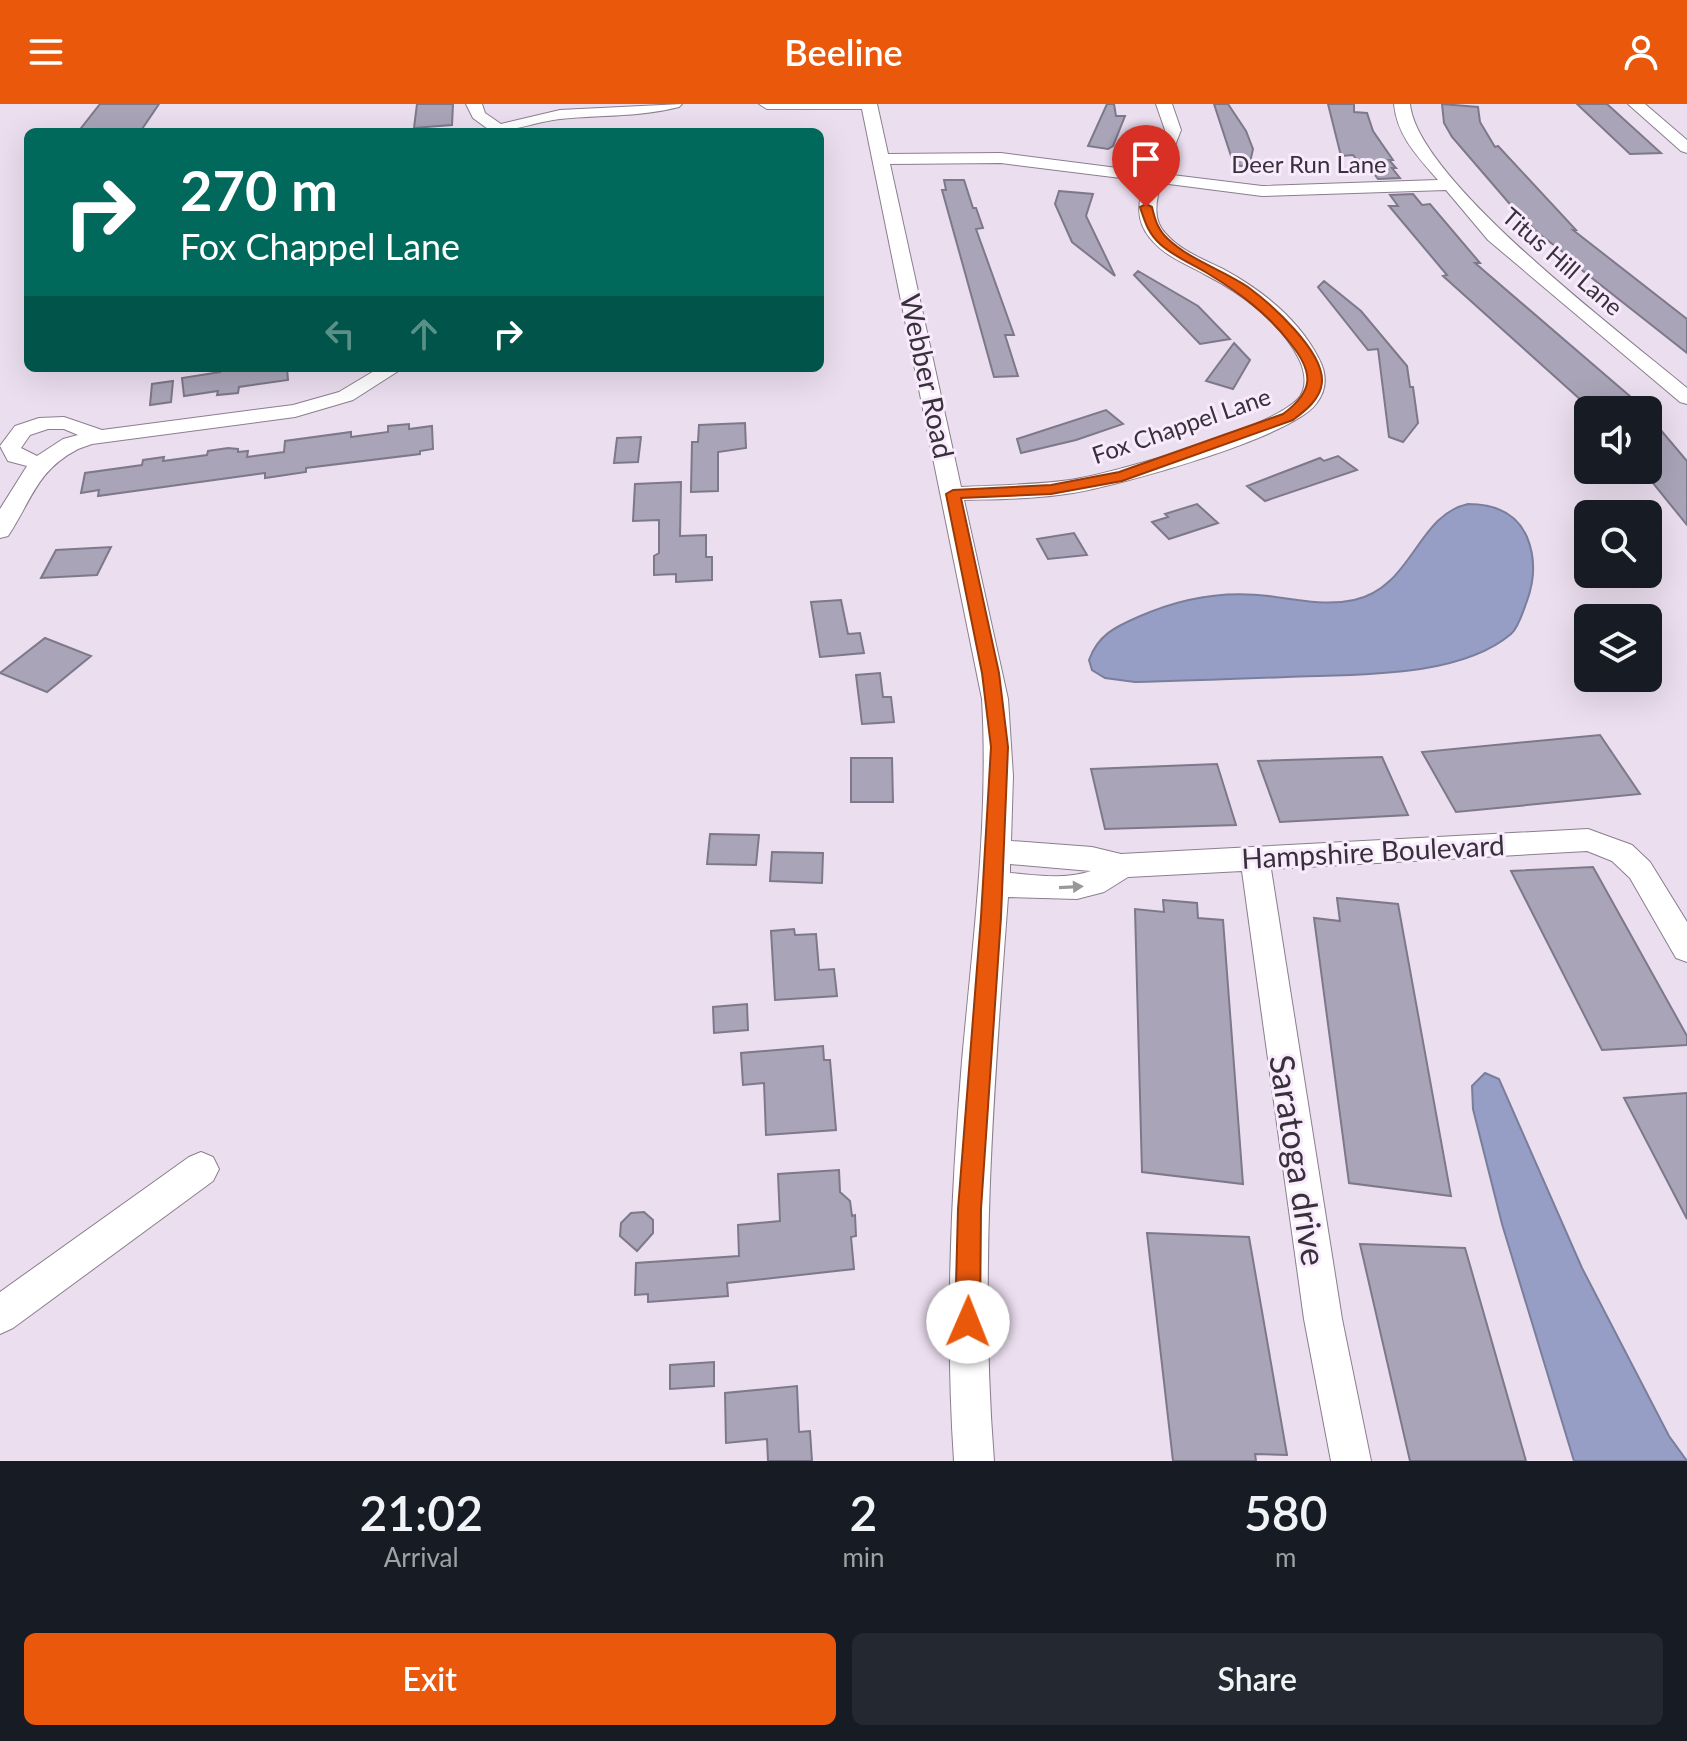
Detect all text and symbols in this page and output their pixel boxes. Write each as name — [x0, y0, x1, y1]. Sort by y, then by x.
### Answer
icon: menu — [24, 30, 68, 74]
text: Beeline — [784, 30, 903, 74]
icon: person — [1619, 30, 1663, 74]
pin — [1112, 125, 1180, 207]
icon: arrive — [1124, 137, 1168, 181]
street label: Deer Run Lane — [1231, 149, 1387, 178]
text: 270 m — [180, 156, 338, 223]
icon: right — [48, 160, 152, 264]
street label: Titus Hill Lane — [1497, 201, 1629, 321]
text: Fox Chappel Lane — [180, 224, 460, 268]
street label: Webber Road — [894, 291, 962, 461]
icon: left — [318, 312, 362, 356]
icon: ahead — [402, 312, 446, 356]
icon: right — [486, 312, 530, 356]
street label: Fox Chappel Lane — [1088, 381, 1274, 469]
map controls — [1574, 396, 1662, 692]
button: sound — [1574, 396, 1662, 484]
button: search — [1574, 500, 1662, 588]
button: layers — [1574, 604, 1662, 692]
street label: Hampshire Boulevard — [1241, 827, 1505, 875]
one-way arrow — [1058, 880, 1083, 893]
street label: Saratoga drive — [1262, 1052, 1336, 1268]
position arrow — [926, 1280, 1010, 1364]
text: 21:02 — [359, 1484, 483, 1541]
text: 2 — [850, 1484, 877, 1541]
text: 580 — [1244, 1484, 1328, 1541]
text: Arrival — [384, 1541, 459, 1573]
text: min — [842, 1541, 885, 1573]
text: m — [1275, 1541, 1296, 1573]
button: Exit — [24, 1633, 836, 1725]
button: Share — [852, 1633, 1663, 1725]

